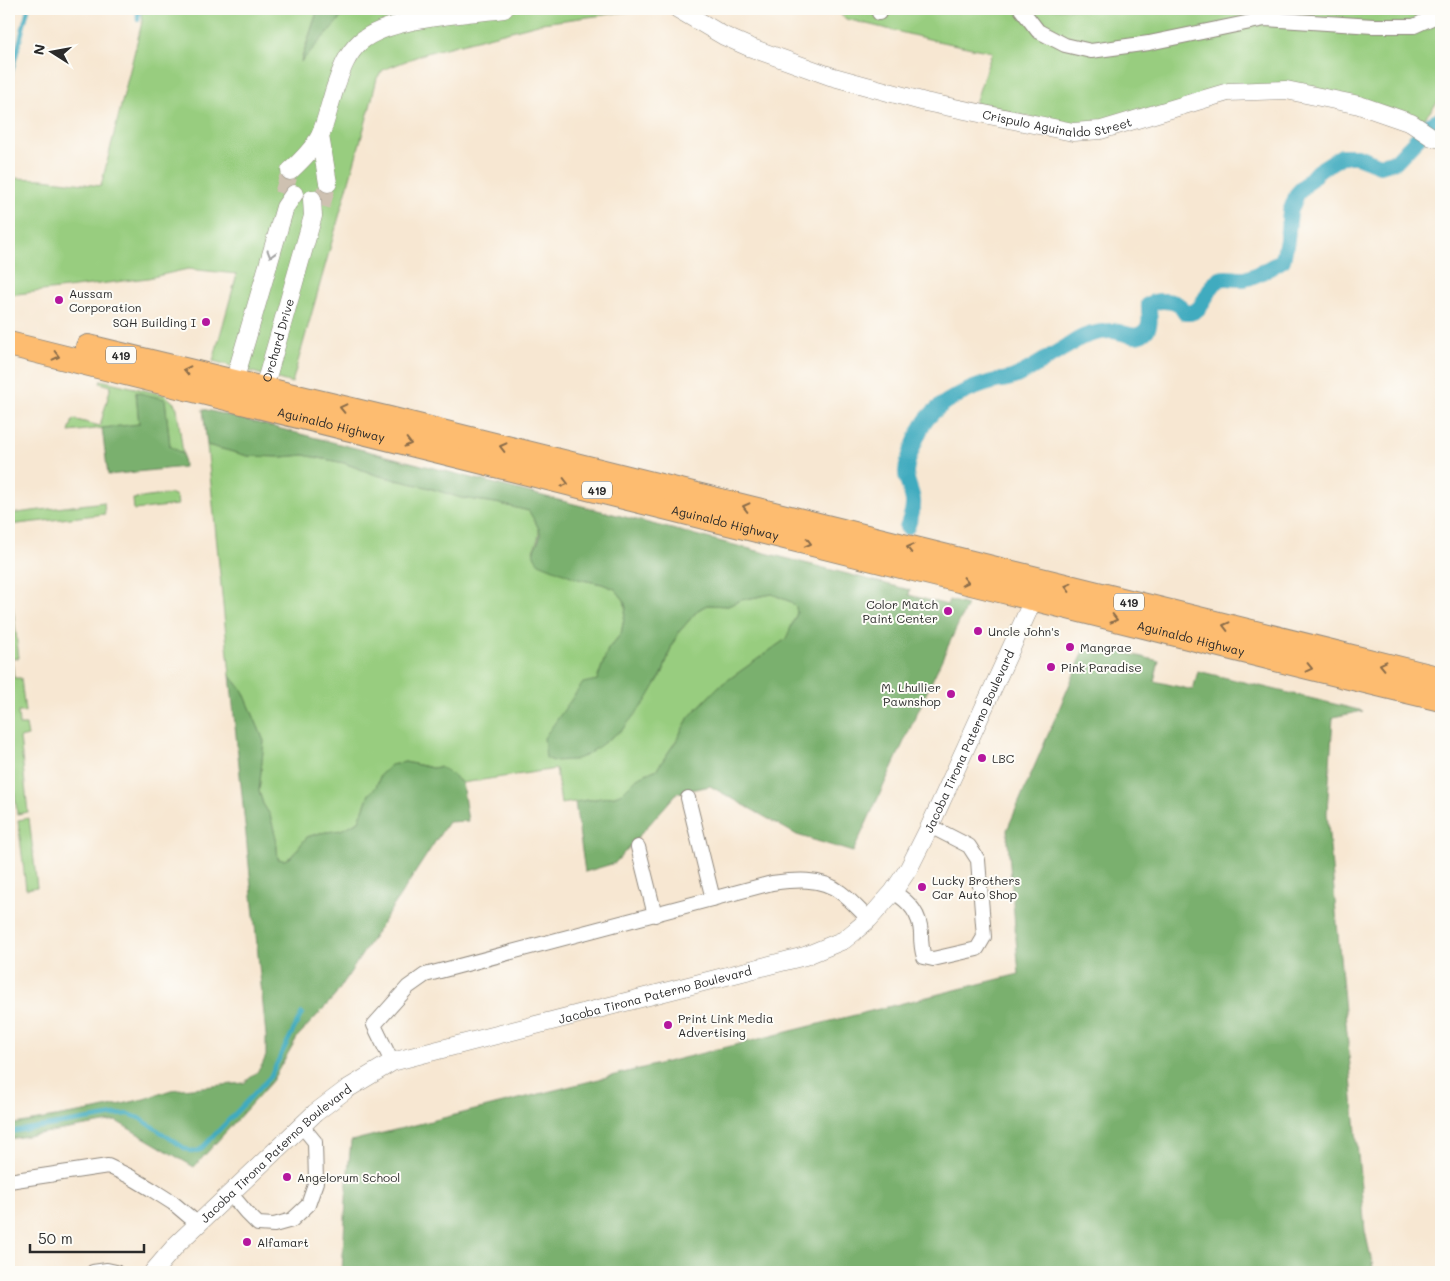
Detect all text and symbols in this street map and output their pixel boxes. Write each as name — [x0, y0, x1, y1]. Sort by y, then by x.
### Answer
north arrow — [28, 28, 78, 78]
text: N — [28, 42, 49, 56]
street label: Crispulo Aguinaldo Street — [981, 106, 1134, 140]
one-way arrow — [267, 249, 277, 257]
place label: Aussam Corporation — [69, 285, 141, 315]
marker: Aussam Corporation — [53, 294, 65, 306]
street label: Orchard Drive — [258, 297, 297, 384]
place label: SQH Building I — [113, 314, 196, 330]
marker: SQH Building I — [200, 316, 212, 328]
road number: 419 — [106, 346, 136, 364]
one-way arrow — [52, 350, 60, 360]
one-way arrow — [182, 365, 191, 376]
street label: Aguinaldo Highway — [276, 403, 387, 445]
one-way arrow — [338, 403, 347, 414]
one-way arrow — [403, 437, 412, 448]
one-way arrow — [499, 443, 507, 453]
one-way arrow — [561, 477, 569, 487]
road number: 419 — [582, 482, 612, 498]
street label: Aguinaldo Highway — [670, 501, 781, 543]
one-way arrow — [741, 502, 750, 513]
one-way arrow — [803, 537, 812, 548]
one-way arrow — [906, 543, 915, 554]
one-way arrow — [961, 576, 970, 587]
one-way arrow — [1063, 582, 1072, 593]
road number: 419 — [1114, 594, 1144, 610]
place label: Color Match Paint Center — [862, 596, 938, 626]
marker: Color Match Paint Center — [942, 605, 954, 617]
one-way arrow — [1110, 613, 1119, 624]
street label: Aguinaldo Highway — [1136, 617, 1246, 659]
one-way arrow — [1221, 621, 1230, 632]
place label: Uncle John's — [988, 623, 1060, 639]
marker: Uncle John's — [972, 625, 984, 637]
place label: Mangrae — [1080, 639, 1132, 655]
marker: Mangrae — [1064, 641, 1076, 653]
street label: Jacoba Tirona Paterno Boulevard — [920, 647, 1017, 835]
place label: Pink Paradise — [1061, 659, 1142, 675]
one-way arrow — [1379, 660, 1388, 671]
marker: Pink Paradise — [1045, 661, 1057, 673]
one-way arrow — [1305, 662, 1314, 673]
place label: M. Lhullier Pawnshop — [881, 679, 941, 709]
marker: M. Lhullier Pawnshop — [945, 688, 957, 700]
place label: LBC — [992, 750, 1015, 766]
marker: LBC — [976, 752, 988, 764]
place label: Lucky Brothers Car Auto Shop — [932, 872, 1021, 902]
marker: Lucky Brothers Car Auto Shop — [916, 881, 928, 893]
street label: Jacoba Tirona Paterno Boulevard — [556, 962, 754, 1027]
place label: Print Link Media Advertising — [678, 1010, 773, 1040]
marker: Print Link Media Advertising — [662, 1019, 674, 1031]
street label: Jacoba Tirona Paterno Boulevard — [197, 1080, 355, 1226]
place label: Angelorum School — [297, 1169, 400, 1185]
marker: Angelorum School — [281, 1171, 293, 1183]
scale bar — [30, 1221, 144, 1253]
text: 50 m — [38, 1228, 73, 1248]
place label: Alfamart — [257, 1234, 309, 1250]
marker: Alfamart — [241, 1236, 253, 1248]

